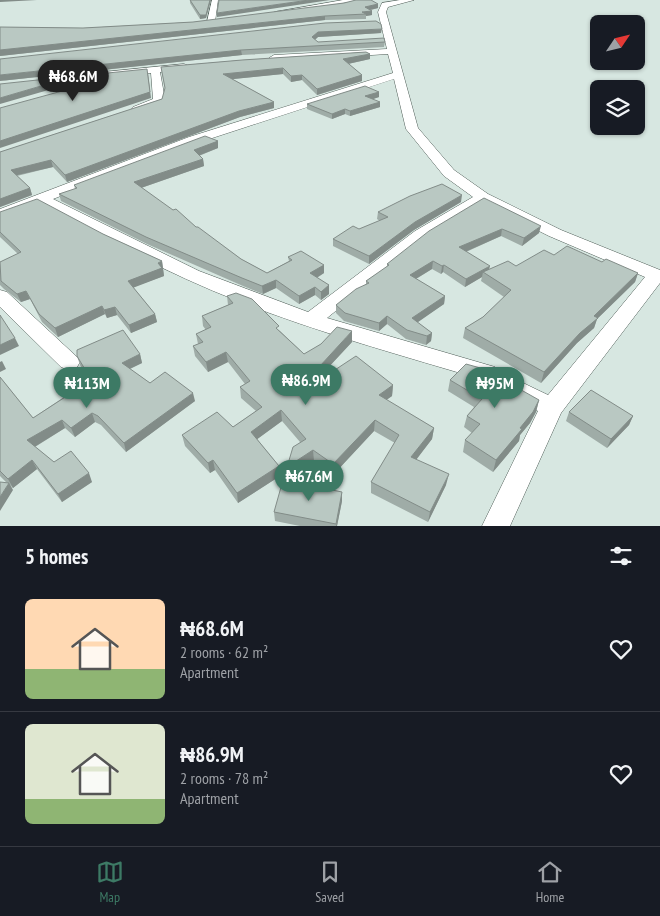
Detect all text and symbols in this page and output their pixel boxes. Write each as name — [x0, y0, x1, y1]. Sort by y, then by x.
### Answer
north arrow — [590, 15, 645, 70]
map controls — [590, 15, 645, 135]
pin: ₦68.6M — [32, 59, 114, 102]
text: ₦68.6M — [49, 66, 97, 86]
button: layers — [590, 80, 645, 135]
pin: ₦86.9M — [265, 364, 347, 406]
pin: ₦113M — [52, 366, 122, 409]
pin: ₦95M — [465, 366, 525, 409]
text: ₦86.9M — [282, 370, 330, 390]
text: ₦113M — [64, 373, 110, 393]
text: ₦95M — [476, 373, 514, 393]
pin: ₦67.6M — [268, 460, 350, 502]
text: ₦67.6M — [286, 466, 332, 486]
icon: filters — [607, 542, 635, 570]
text: 5 homes — [25, 543, 88, 570]
text: ₦68.6M — [180, 615, 244, 642]
icon: home — [65, 619, 125, 679]
icon: heart — [607, 635, 635, 663]
text: 2 rooms · 62 m² — [180, 642, 268, 662]
text: Apartment — [180, 662, 239, 682]
text: ₦86.9M — [180, 741, 244, 768]
icon: home — [65, 744, 125, 804]
icon: heart — [607, 760, 635, 788]
text: 2 rooms · 78 m² — [180, 768, 268, 788]
text: Apartment — [180, 788, 239, 808]
tab: Map — [96, 858, 124, 906]
tab: Saved — [315, 858, 344, 906]
tab: Home — [536, 858, 564, 906]

